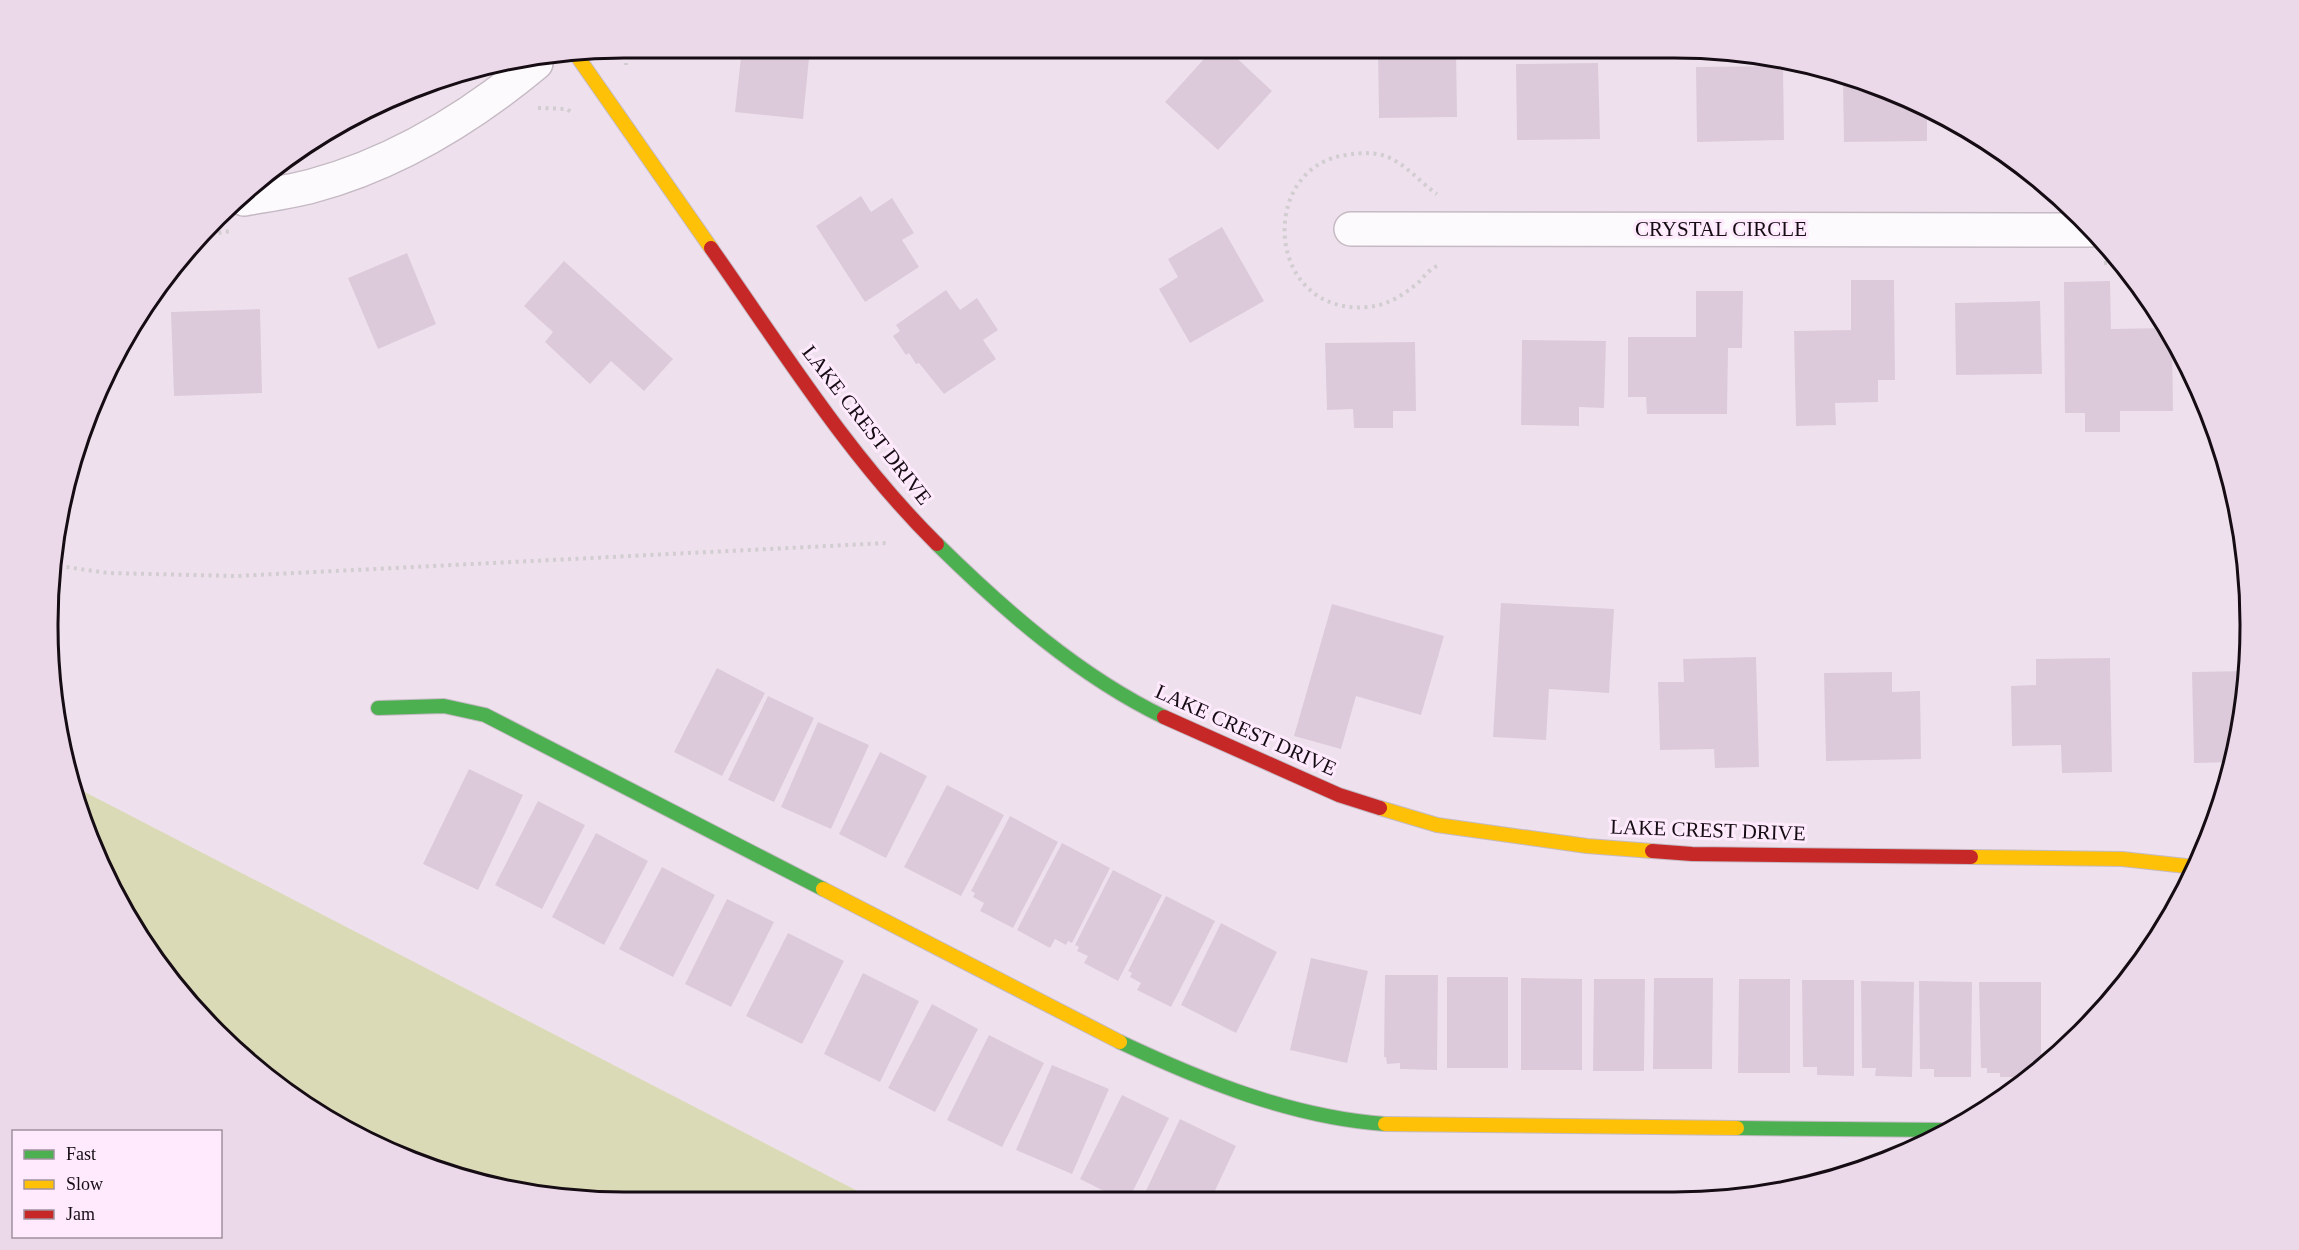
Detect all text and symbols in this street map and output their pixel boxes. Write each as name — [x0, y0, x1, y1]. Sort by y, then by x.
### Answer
street label: CRYSTAL CIRCLE — [1635, 217, 1807, 241]
street label: LAKE CREST DRIVE — [797, 341, 937, 509]
street label: LAKE CREST DRIVE — [1152, 679, 1340, 781]
street label: LAKE CREST DRIVE — [1610, 815, 1806, 845]
legend — [12, 1130, 222, 1238]
text: Fast — [66, 1144, 96, 1164]
text: Slow — [66, 1174, 103, 1194]
text: Jam — [66, 1204, 95, 1224]

